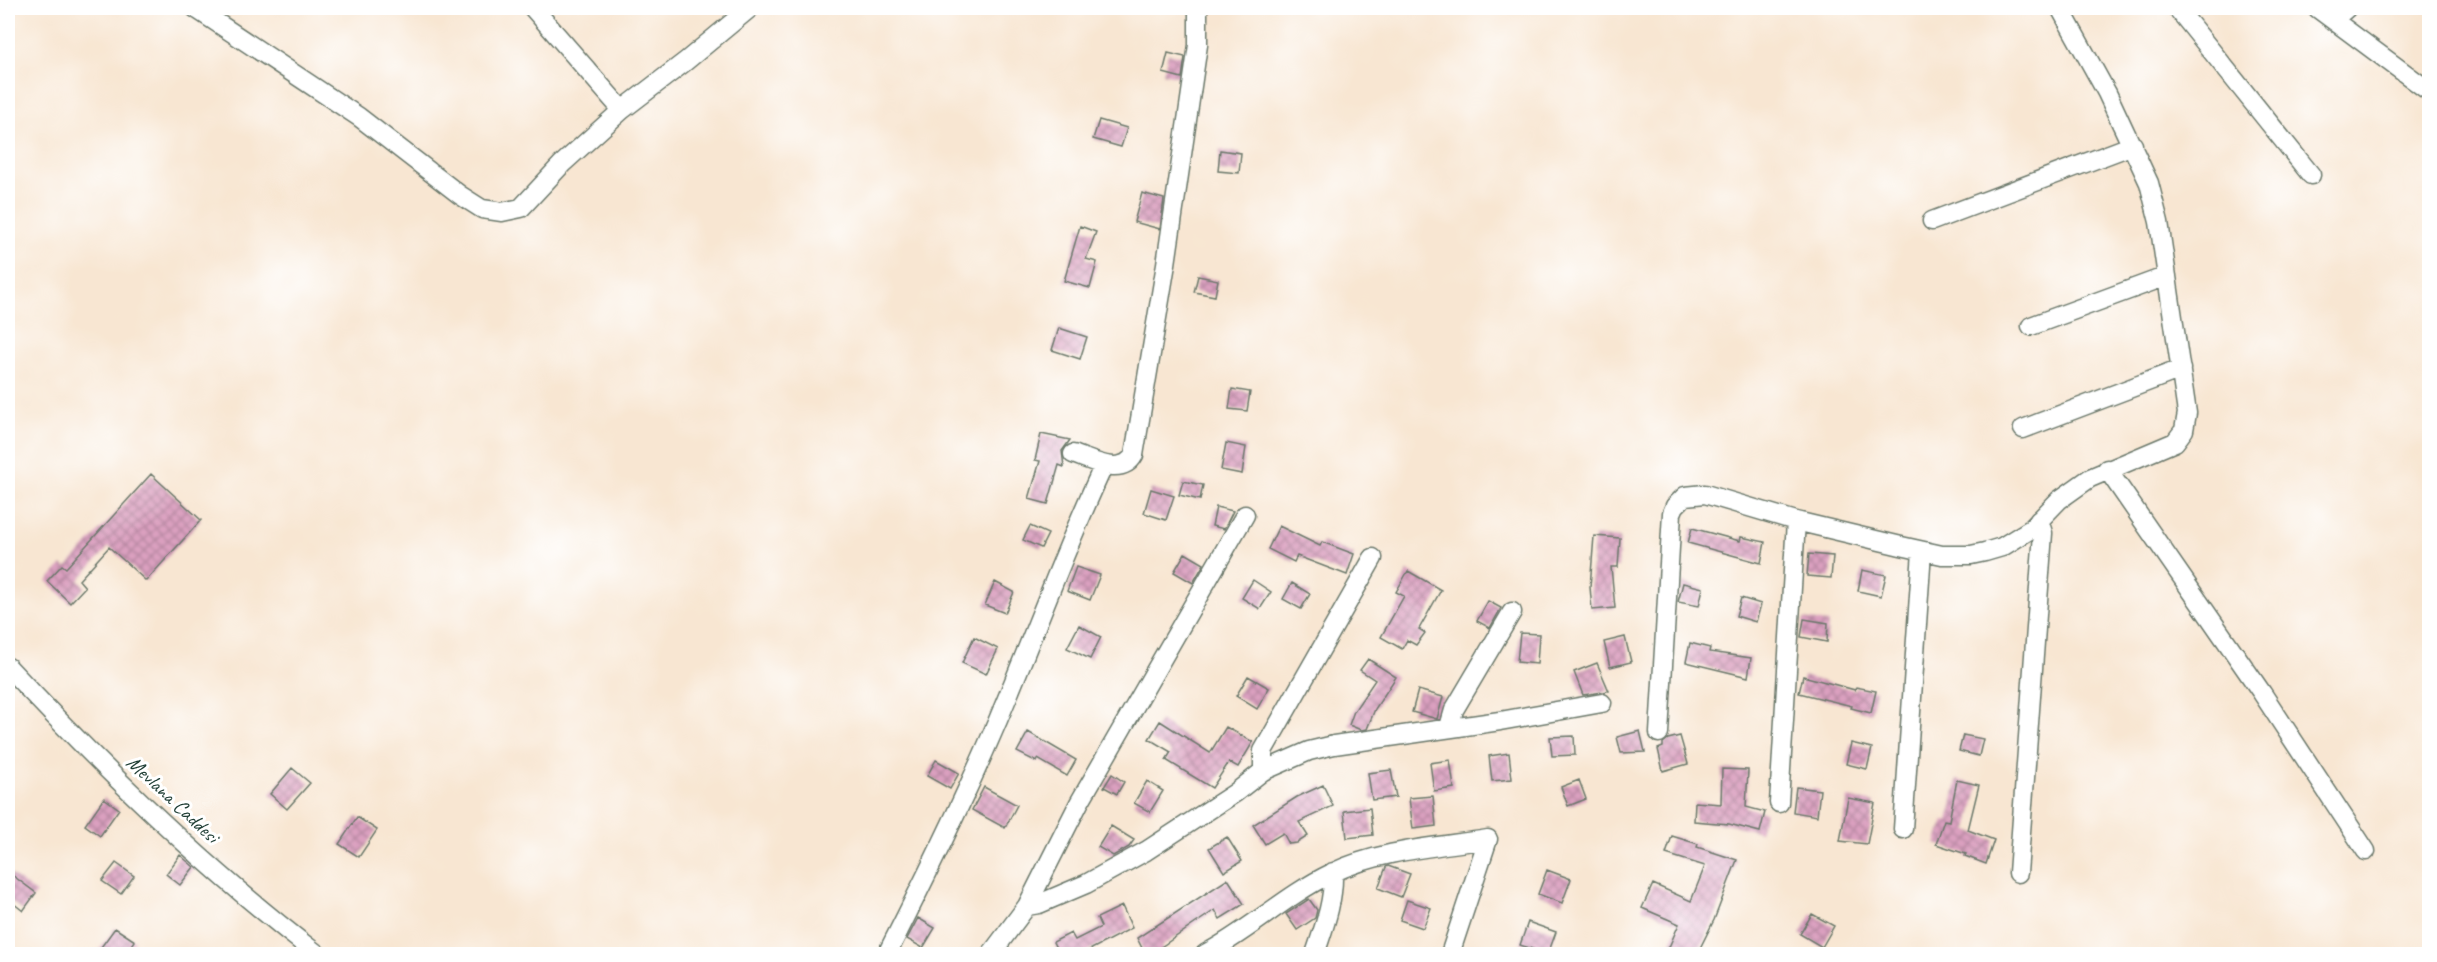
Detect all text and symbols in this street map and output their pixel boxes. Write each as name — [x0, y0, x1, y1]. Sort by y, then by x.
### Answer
street label: Mevlana Caddesi — [121, 749, 227, 851]

